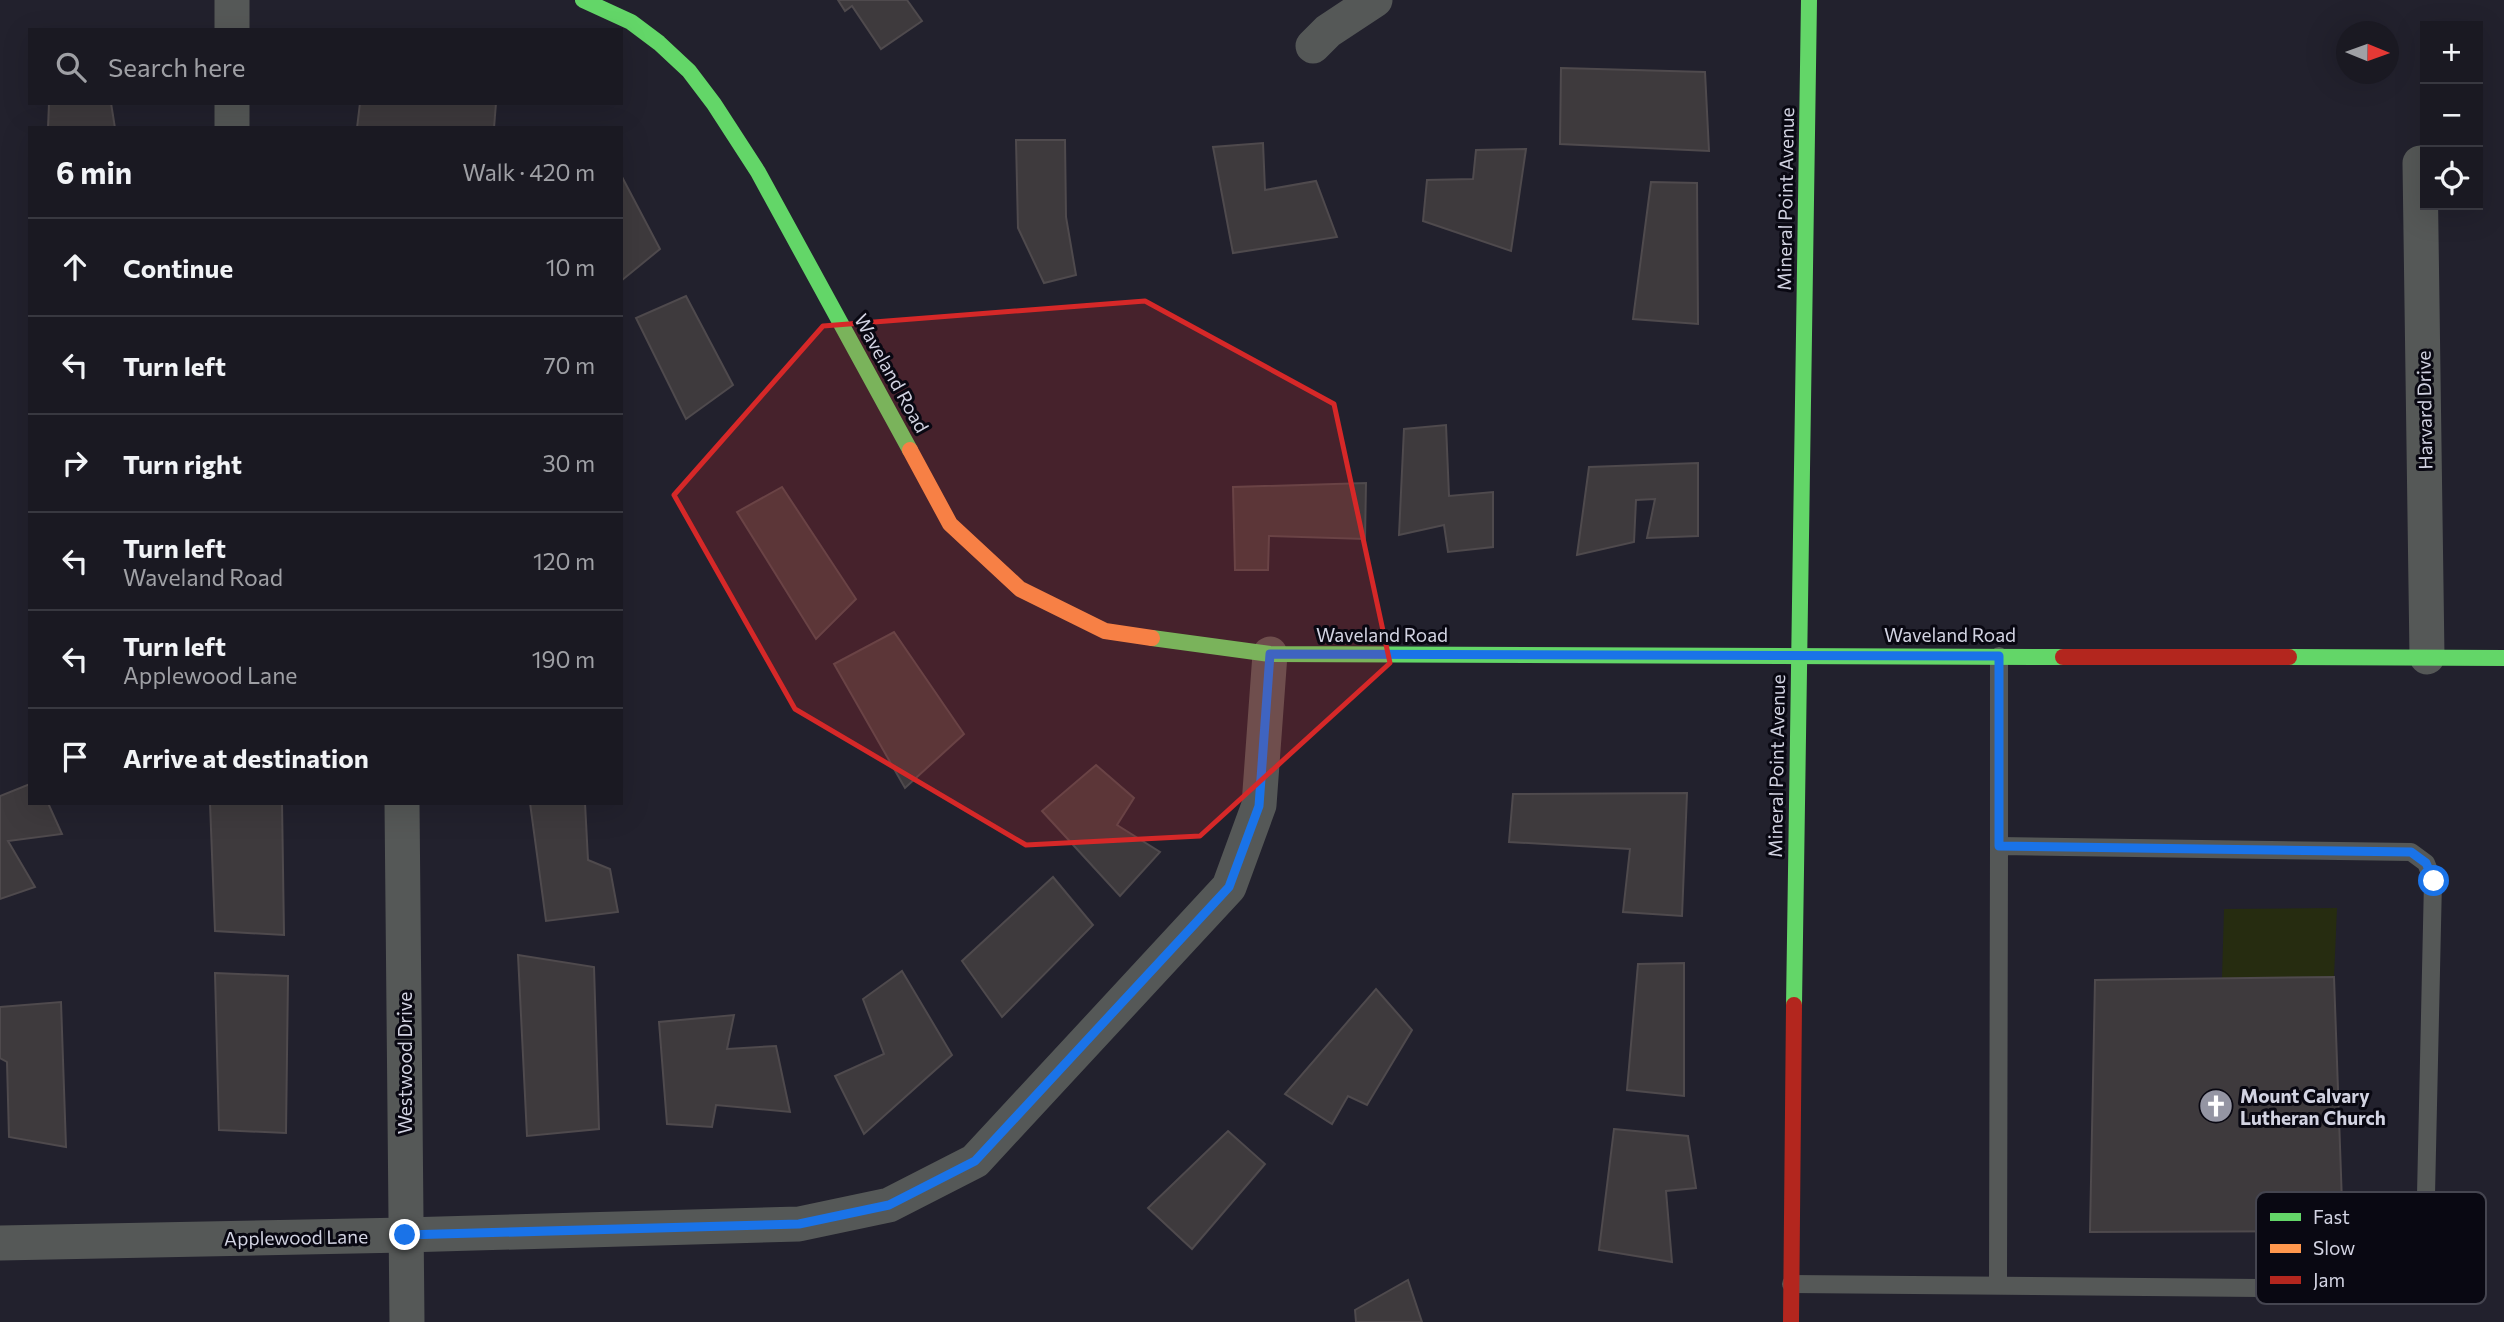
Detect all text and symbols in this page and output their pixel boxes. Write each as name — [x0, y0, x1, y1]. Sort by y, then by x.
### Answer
north arrow — [2336, 21, 2399, 84]
map controls — [2420, 21, 2483, 210]
button: + — [2420, 21, 2483, 84]
search box — [28, 28, 623, 105]
icon: search — [52, 48, 90, 86]
text: Search here — [108, 51, 246, 82]
button: − — [2420, 84, 2483, 147]
street label: Mineral Point Avenue — [1772, 107, 1798, 291]
button: locate — [2420, 147, 2483, 210]
text: 6 min — [56, 153, 132, 190]
text: Walk · 420 m — [463, 158, 595, 186]
icon: ahead — [56, 248, 94, 286]
text: Continue — [123, 252, 233, 283]
text: 10 m — [546, 253, 595, 281]
street label: Waveland Road — [850, 310, 934, 436]
icon: left — [56, 346, 94, 384]
text: Turn left — [123, 350, 226, 381]
street label: Harvard Drive — [2411, 350, 2437, 470]
text: 70 m — [543, 351, 595, 379]
icon: right — [56, 444, 94, 482]
text: Turn right — [123, 448, 242, 479]
text: 30 m — [542, 449, 595, 477]
text: Turn left — [123, 532, 226, 563]
icon: left — [56, 542, 94, 580]
text: 120 m — [533, 547, 595, 575]
text: Waveland Road — [123, 563, 283, 591]
street label: Waveland Road — [1316, 623, 1448, 646]
street label: Waveland Road — [1884, 623, 2016, 646]
text: Turn left — [123, 630, 226, 661]
icon: left — [56, 640, 94, 678]
text: 190 m — [532, 645, 595, 673]
text: Applewood Lane — [123, 661, 297, 689]
street label: Mineral Point Avenue — [1763, 674, 1789, 858]
icon: arrive — [56, 738, 94, 776]
text: Arrive at destination — [123, 742, 369, 773]
route start — [2418, 865, 2449, 896]
street label: Westwood Drive — [393, 992, 416, 1134]
place label: Mount Calvary Lutheran Church — [2240, 1084, 2386, 1129]
church icon: Mount Calvary Lutheran Church — [2197, 1087, 2235, 1125]
legend — [2256, 1192, 2486, 1304]
text: Fast — [2313, 1205, 2350, 1228]
route end — [389, 1219, 420, 1250]
street label: Applewood Lane — [224, 1224, 368, 1250]
text: Slow — [2313, 1236, 2355, 1259]
text: Jam — [2313, 1268, 2345, 1291]

